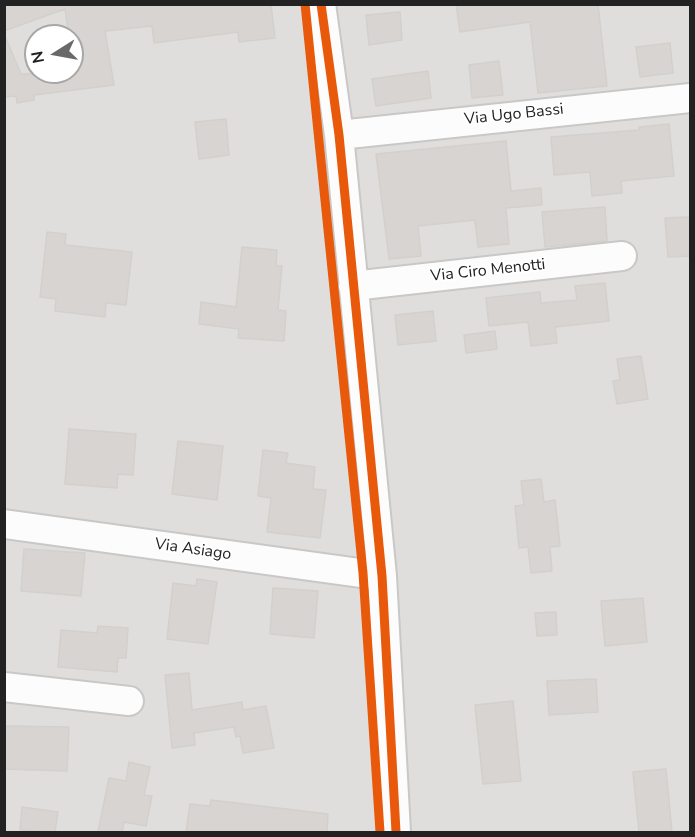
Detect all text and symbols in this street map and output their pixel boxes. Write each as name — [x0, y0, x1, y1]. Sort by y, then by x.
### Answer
north arrow — [24, 24, 84, 84]
text: N — [26, 49, 50, 65]
street label: Via Ugo Bassi — [463, 100, 565, 130]
street label: Via Ciro Menotti — [430, 255, 546, 287]
street label: Via Asiago — [154, 535, 232, 565]

